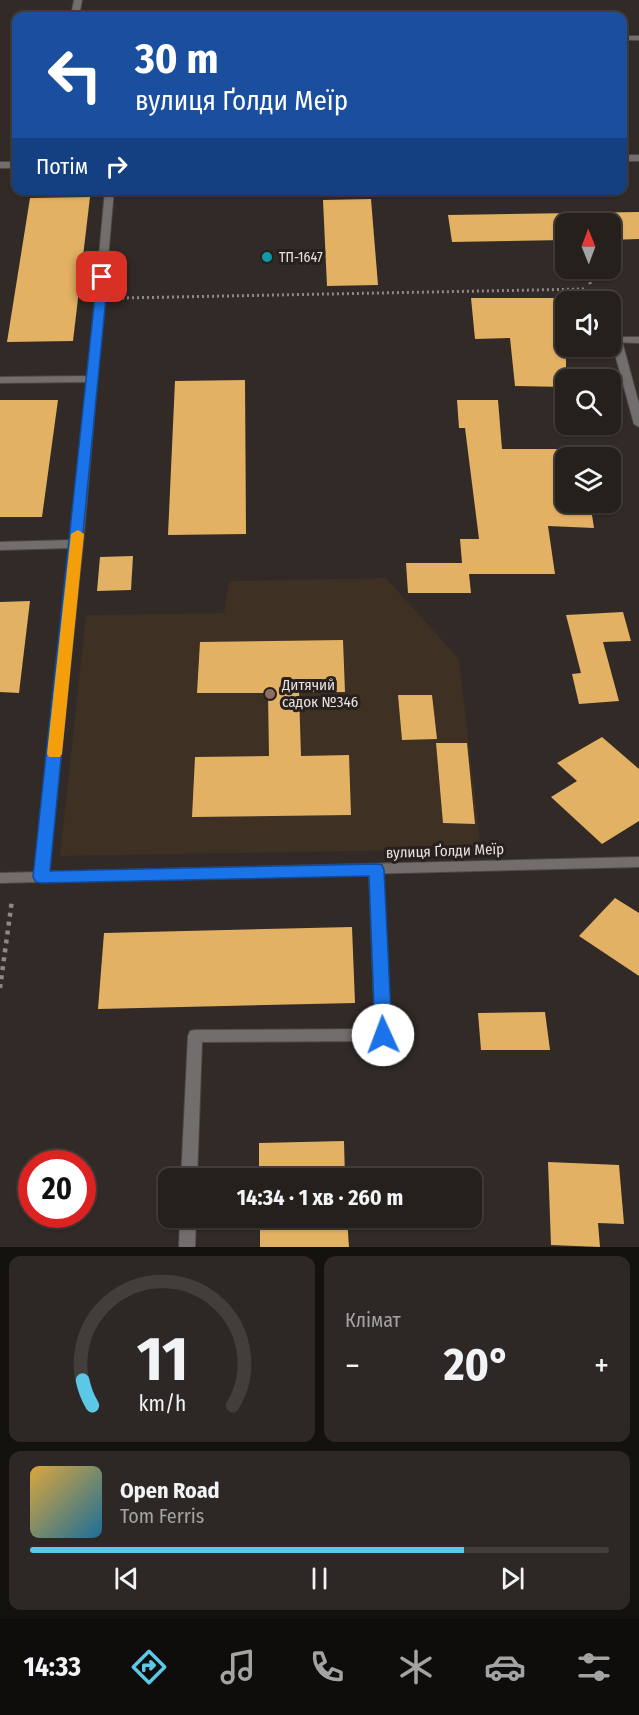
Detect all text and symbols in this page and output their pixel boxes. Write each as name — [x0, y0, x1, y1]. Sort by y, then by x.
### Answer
text: 30 m — [135, 34, 219, 84]
icon: left — [36, 36, 114, 114]
text: вулиця Ґолди Меїр — [135, 85, 348, 117]
icon: right — [100, 150, 133, 183]
text: Потім — [36, 153, 88, 180]
north arrow — [555, 213, 621, 279]
map controls — [555, 213, 621, 513]
place label: ТП-1647 — [279, 249, 323, 266]
marker: ТП-1647 — [260, 250, 274, 264]
pin — [76, 251, 127, 302]
icon: arrive — [85, 260, 118, 293]
button: sound — [555, 291, 621, 357]
button: search — [555, 369, 621, 435]
button: layers — [555, 447, 621, 513]
place label: Дитячий садок №346 — [281, 676, 358, 711]
marker: Дитячий садок №346 — [263, 687, 277, 701]
street label: вулиця Ґолди Меїр — [386, 840, 504, 862]
position arrow — [351, 1003, 415, 1067]
speed limit sign: 20 — [18, 1150, 96, 1228]
text: 14:34 · 1 хв · 260 m — [237, 1184, 403, 1211]
text: Клімат — [345, 1308, 401, 1332]
text: 11 — [136, 1322, 188, 1397]
text: 20° — [444, 1338, 510, 1392]
text: − — [345, 1346, 360, 1386]
text: + — [594, 1346, 609, 1386]
text: km/h — [138, 1391, 186, 1417]
text: Open Road — [120, 1477, 220, 1504]
text: Tom Ferris — [120, 1504, 204, 1528]
icon: previous — [110, 1562, 143, 1595]
icon: pause — [303, 1562, 336, 1595]
icon: next — [496, 1562, 529, 1595]
icon: directions — [128, 1646, 170, 1688]
icon: music — [217, 1646, 259, 1688]
icon: phone — [306, 1646, 348, 1688]
icon: climate — [395, 1646, 437, 1688]
icon: car — [484, 1646, 526, 1688]
icon: filters — [573, 1646, 615, 1688]
text: 14:33 — [24, 1651, 81, 1683]

